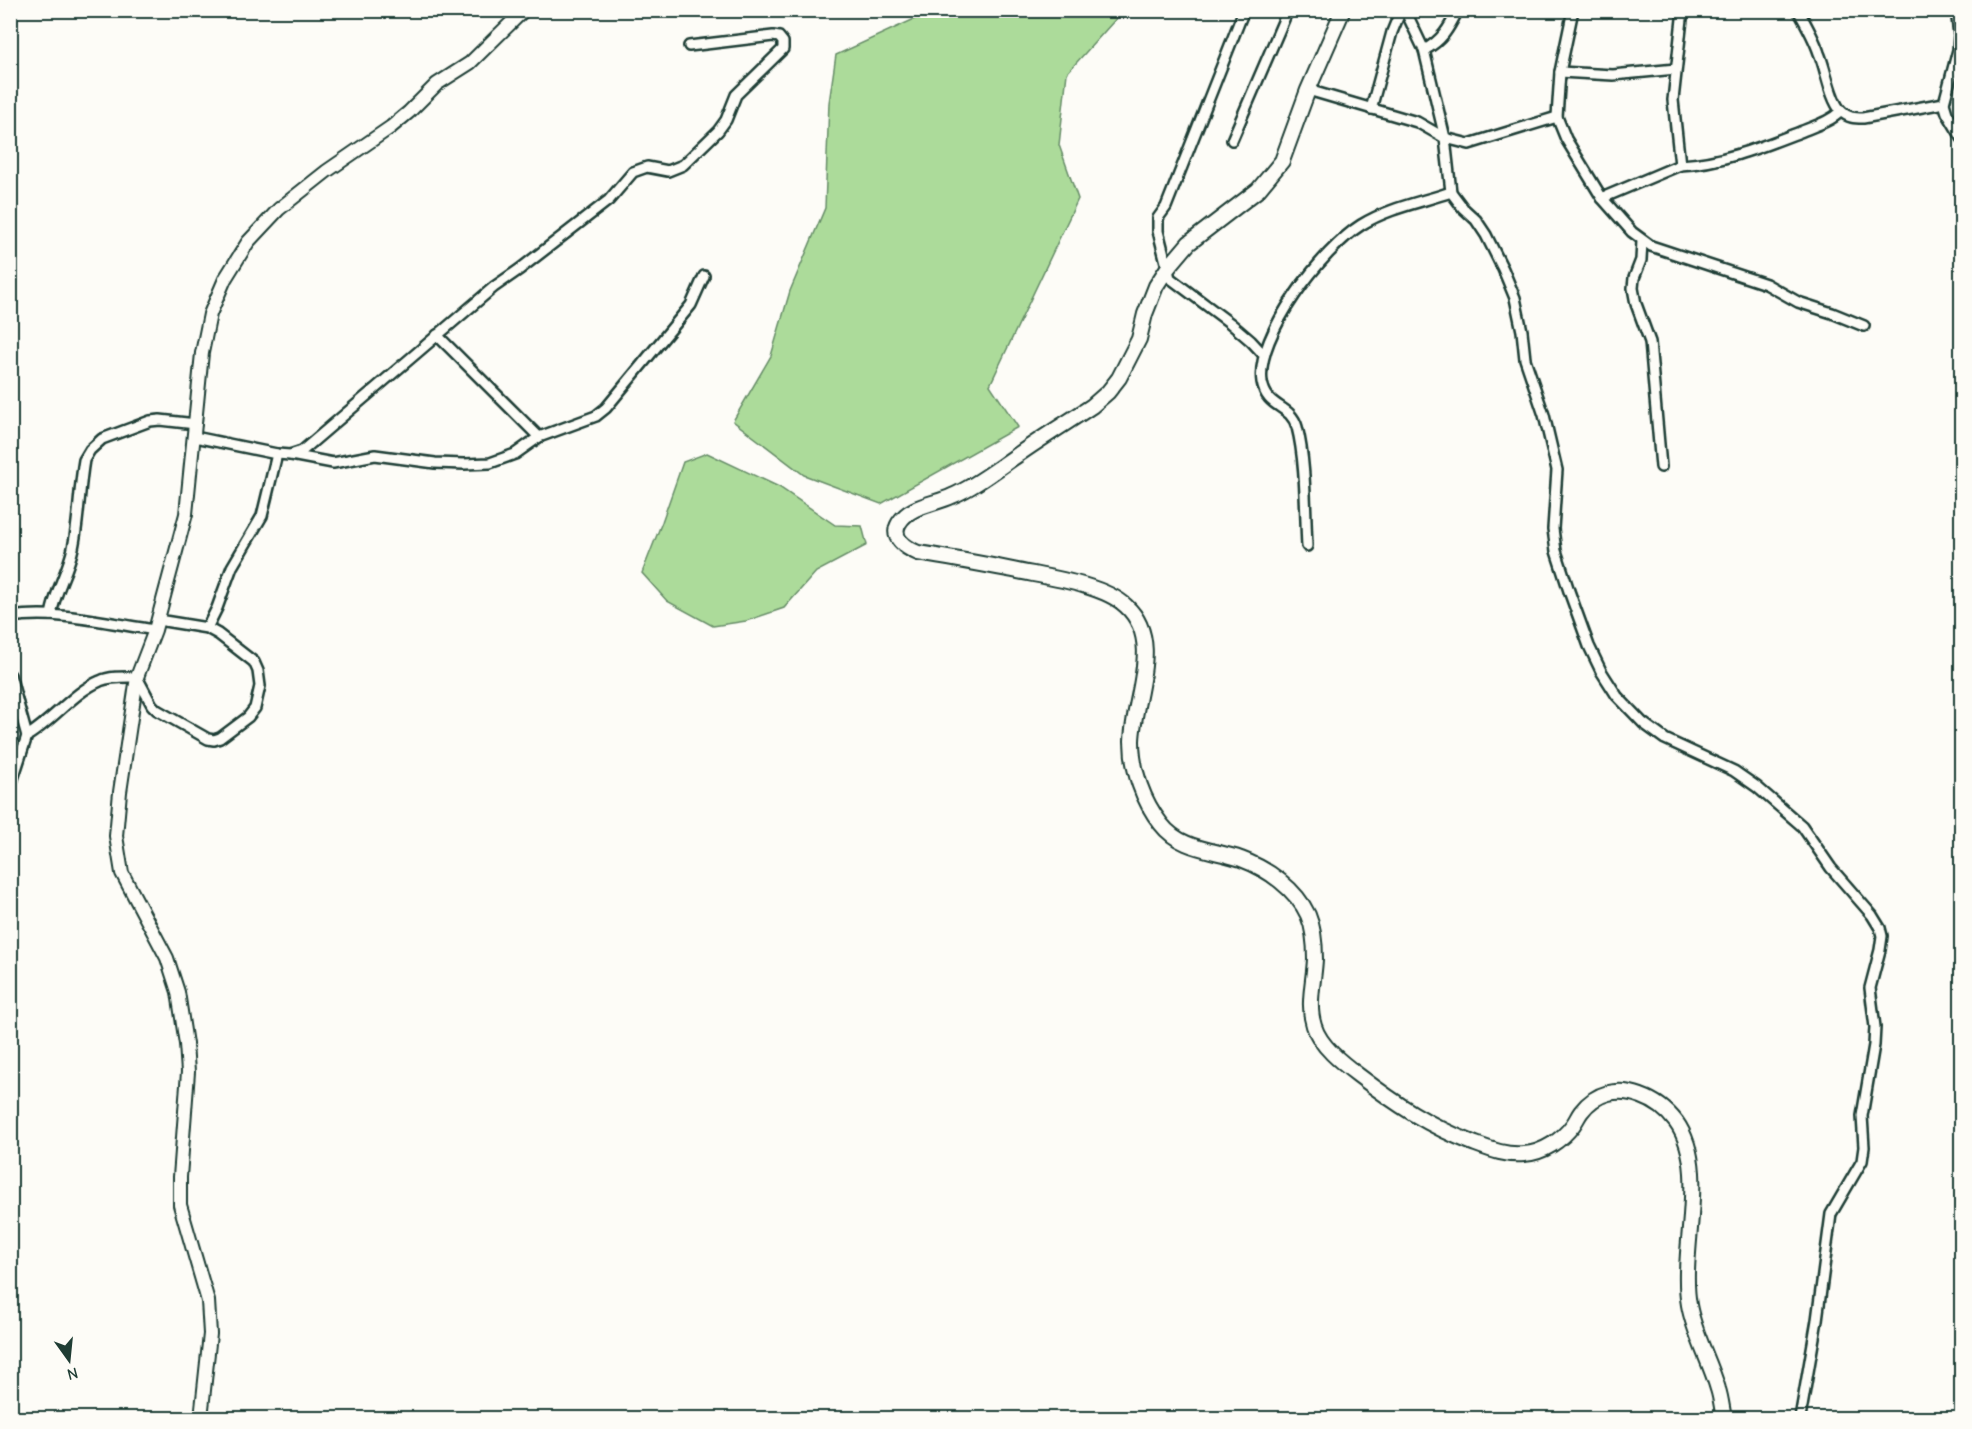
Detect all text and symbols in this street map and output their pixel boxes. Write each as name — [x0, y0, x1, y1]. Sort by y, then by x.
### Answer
north arrow — [39, 1330, 99, 1390]
text: N — [65, 1363, 80, 1384]

